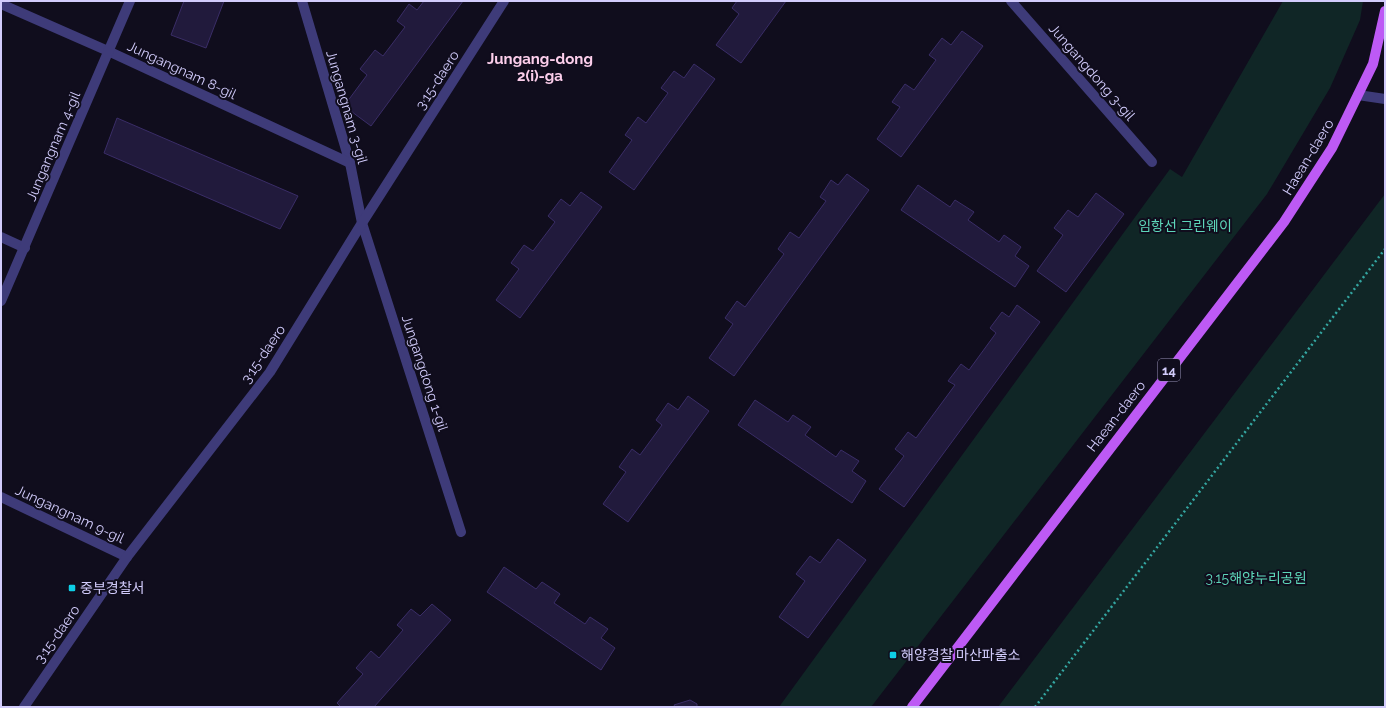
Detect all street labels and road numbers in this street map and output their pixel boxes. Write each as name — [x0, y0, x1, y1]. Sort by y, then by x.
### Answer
street label: Jungangdong 3-gil — [1046, 21, 1138, 124]
street label: Jungangnam 8-gil — [125, 38, 239, 102]
street label: 3·15-daero — [412, 47, 462, 113]
street label: Jungangnam 3-gil — [323, 48, 371, 166]
street label: Jungangnam 4-gil — [23, 89, 83, 203]
street label: Haean-daero — [1279, 116, 1337, 198]
street label: Jungangdong 1-gil — [399, 313, 451, 433]
street label: 3·15-daero — [238, 322, 288, 386]
road number: 14 — [1158, 359, 1180, 381]
street label: Haean-daero — [1083, 377, 1149, 455]
street label: Jungangnam 9-gil — [13, 482, 127, 546]
street label: 3·15-daero — [31, 602, 83, 666]

